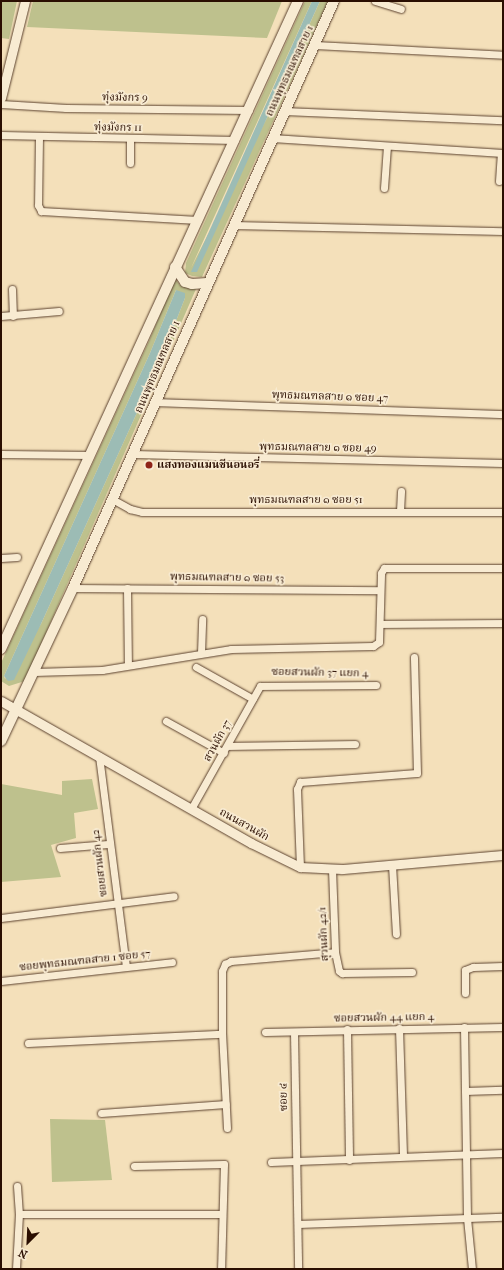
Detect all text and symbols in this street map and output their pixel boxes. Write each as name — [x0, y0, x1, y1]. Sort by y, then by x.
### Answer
street label: ถนนพุทธมณฑลสาย 1 — [263, 23, 317, 119]
street label: ทุ่งมังกร 9 — [102, 91, 148, 105]
street label: ทุ่งมังกร 11 — [94, 121, 142, 135]
street label: ถนนพุทธมณฑลสาย 1 — [133, 319, 183, 415]
street label: พุทธมณฑลสาย ๑ ซอย 47 — [272, 388, 388, 406]
street label: พุทธมณฑลสาย ๑ ซอย 49 — [259, 440, 377, 456]
place label: แสงทองแมนชีนอนอรี่ — [157, 458, 260, 472]
marker: แสงทองแมนชีนอนอรี่ — [144, 460, 154, 470]
street label: พุทธมณฑลสาย ๑ ซอย 51 — [249, 493, 363, 507]
street label: พุทธมณฑลสาย ๑ ซอย 53 — [170, 570, 284, 586]
street label: ซอยสวนผัก 37 แยก 4 — [271, 666, 369, 680]
street label: สวนผัก 37 — [201, 718, 235, 764]
street label: ถนนสวนผัก — [217, 806, 271, 844]
street label: ซอยสวนผัก 42 — [89, 829, 111, 897]
street label: สุวนผัก 42/1 — [316, 906, 332, 962]
street label: ซอยพุทธมณฑลสาย 1 ซอย 57 — [19, 948, 151, 974]
street label: ซอยสวนผัก 44 แยก 4 — [334, 1011, 434, 1025]
street label: ซอย ๔ — [277, 1083, 291, 1111]
north arrow — [8, 1222, 48, 1262]
text: N — [16, 1246, 29, 1261]

